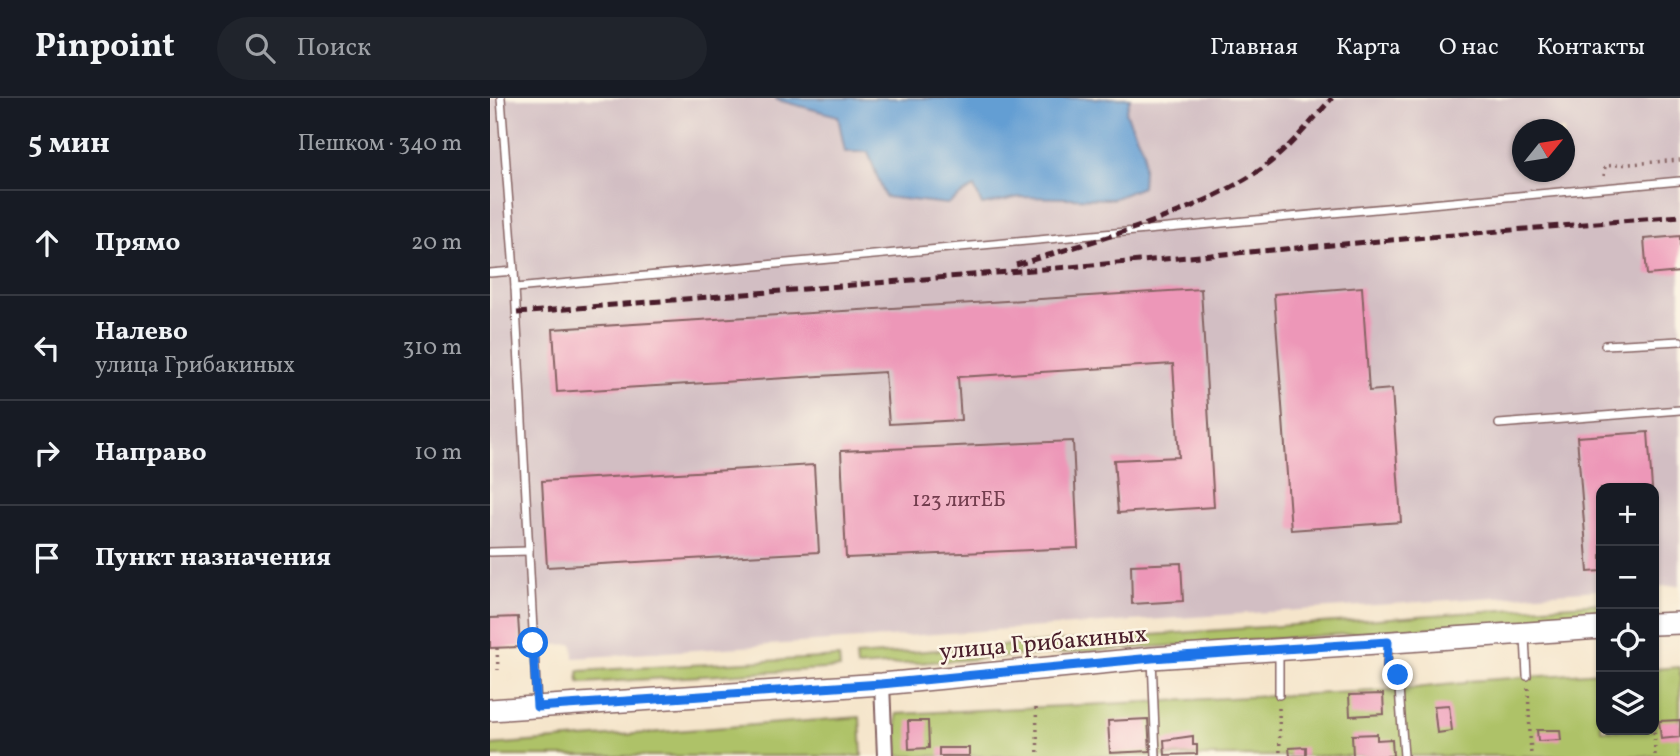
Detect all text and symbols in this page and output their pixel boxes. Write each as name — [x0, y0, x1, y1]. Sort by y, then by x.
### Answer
search box — [217, 17, 707, 80]
text: Pinpoint — [35, 25, 175, 71]
icon: search — [241, 29, 279, 67]
text: Поиск — [297, 30, 371, 66]
text: Главная — [1210, 31, 1298, 65]
text: Карта — [1336, 31, 1401, 65]
text: О нас — [1439, 31, 1499, 65]
text: Контакты — [1537, 31, 1645, 65]
north arrow — [1512, 119, 1575, 182]
text: 5 мин — [28, 123, 110, 165]
text: Пешком · 340 m — [298, 128, 462, 160]
icon: ahead — [28, 224, 66, 262]
text: Прямо — [95, 225, 180, 261]
text: 20 m — [411, 227, 462, 259]
text: Налево — [95, 314, 188, 350]
icon: left — [28, 329, 66, 367]
text: 310 m — [402, 332, 462, 364]
text: улица Грибакиных — [95, 350, 295, 382]
icon: right — [28, 434, 66, 472]
text: Направо — [95, 435, 207, 471]
text: 10 m — [414, 437, 462, 469]
map controls — [1596, 483, 1659, 735]
button: + — [1596, 483, 1659, 546]
house number: 123 литЕБ — [912, 486, 1006, 515]
icon: arrive — [28, 539, 66, 577]
text: Пункт назначения — [95, 540, 331, 576]
button: − — [1596, 546, 1659, 609]
button: locate — [1596, 609, 1659, 672]
street label: улица Грибакиных — [938, 618, 1149, 670]
route start — [517, 627, 548, 658]
route end — [1382, 659, 1413, 690]
button: layers — [1596, 672, 1659, 735]

